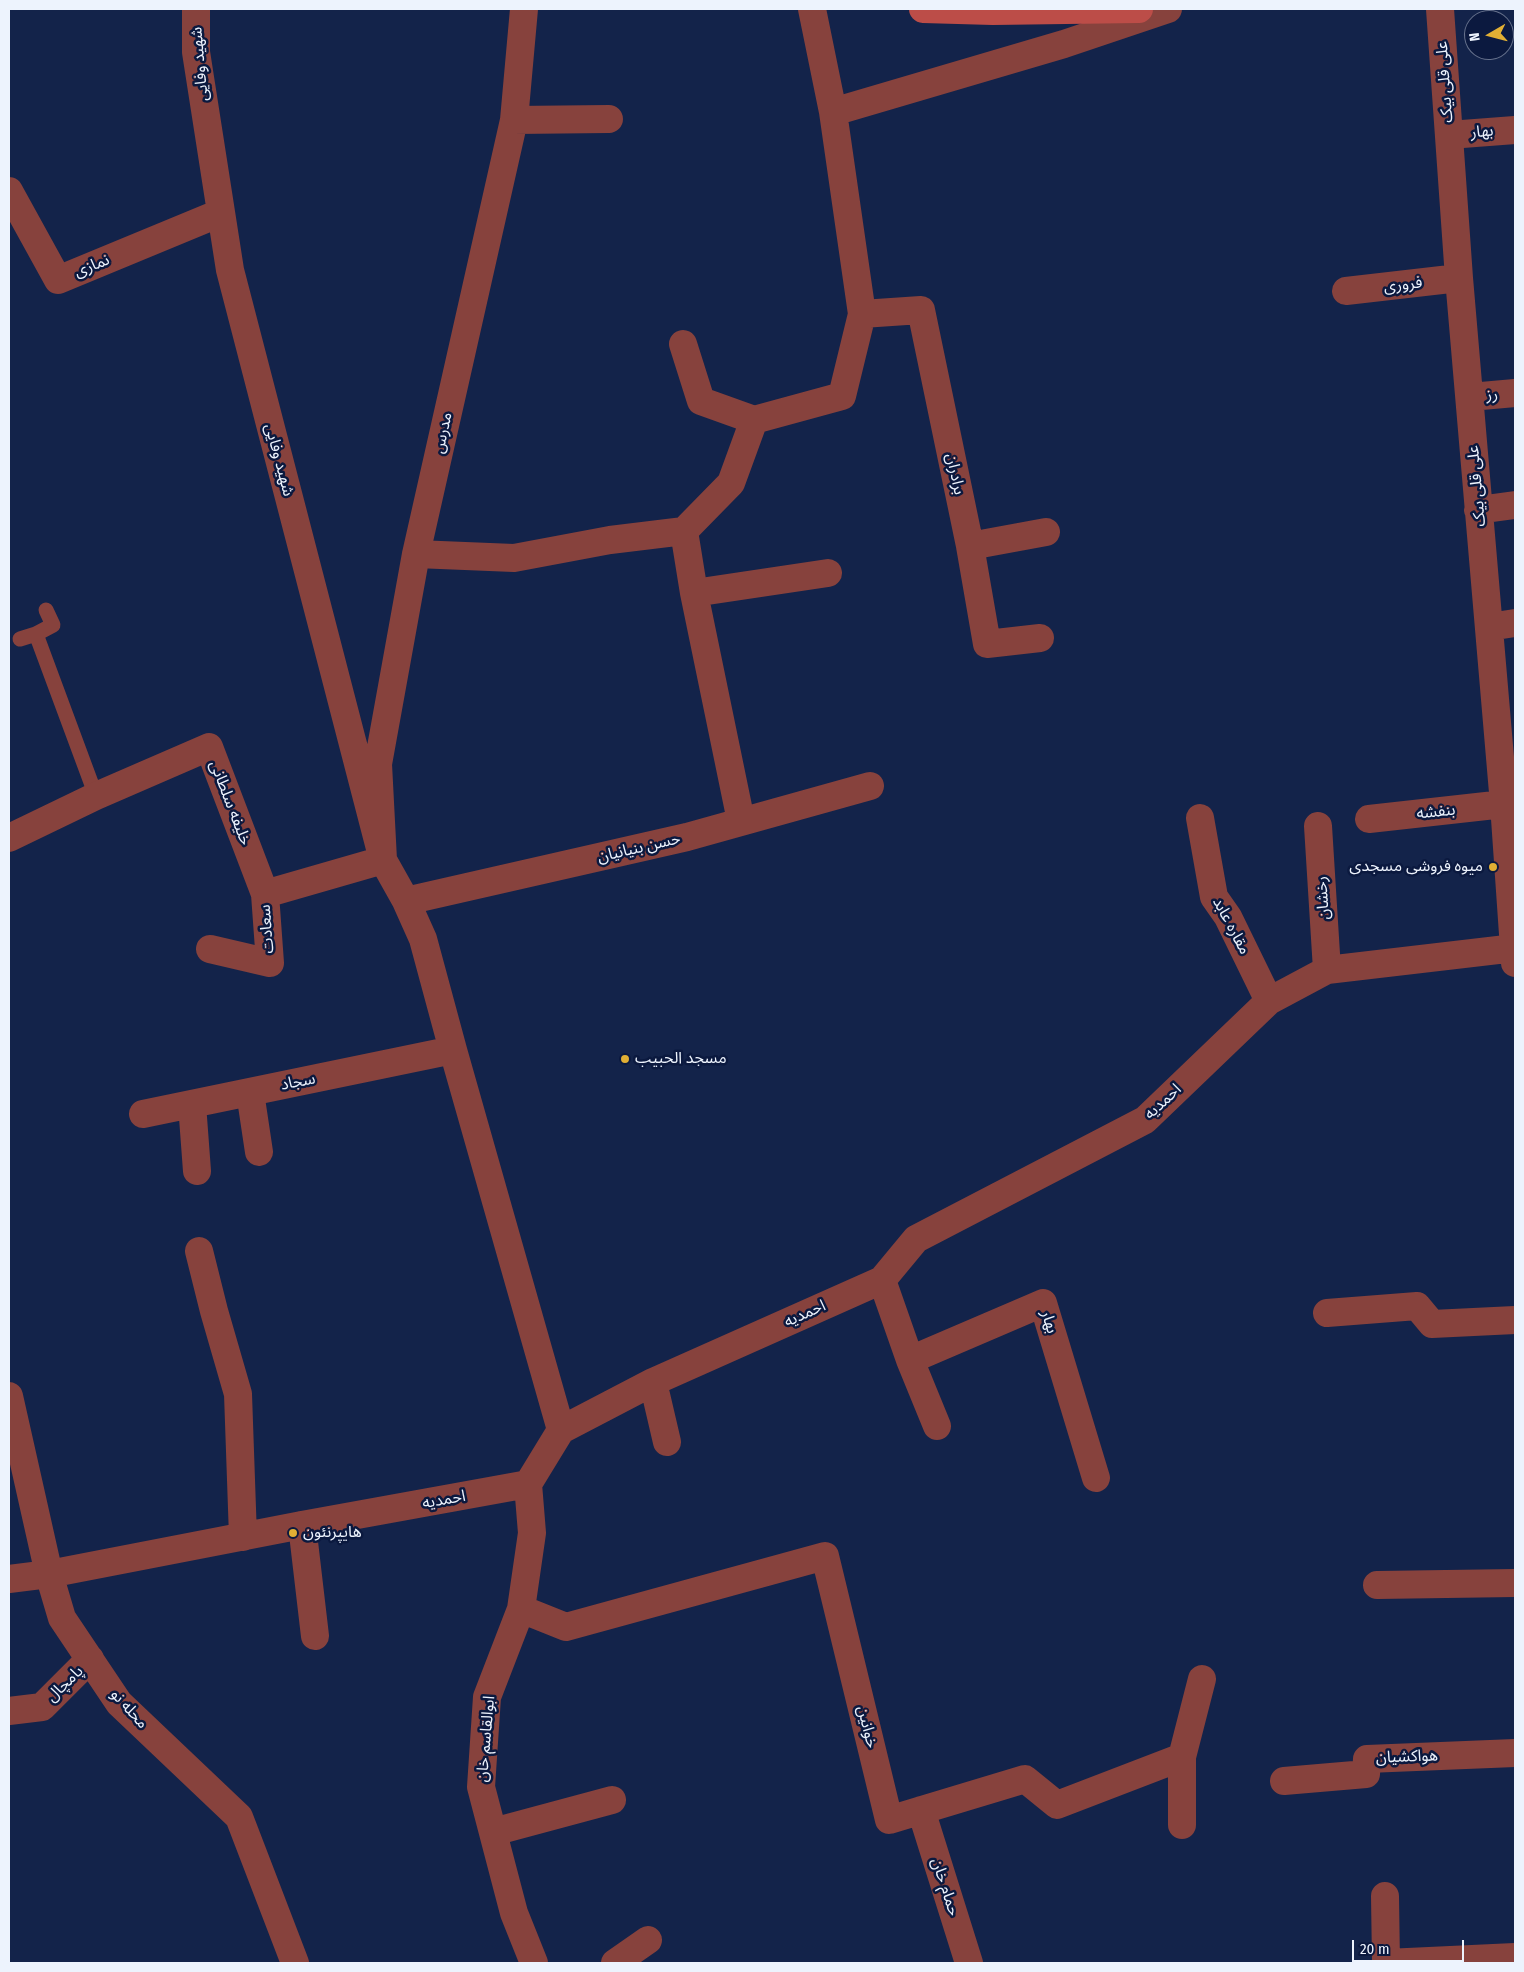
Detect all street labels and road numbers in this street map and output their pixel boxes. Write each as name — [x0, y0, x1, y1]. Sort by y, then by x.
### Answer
street label: شهید وفایی — [187, 26, 213, 102]
street label: علی قلی بیک — [1433, 41, 1457, 123]
street label: بهار — [1470, 121, 1494, 143]
street label: نمازی — [72, 250, 112, 282]
street label: فروری — [1383, 273, 1423, 297]
street label: رز — [1485, 385, 1499, 405]
street label: مدرس — [429, 411, 457, 455]
street label: شهید وفایی — [260, 422, 298, 498]
street label: علی قلی بیک — [1464, 444, 1490, 528]
street label: برادران — [941, 452, 969, 496]
street label: خلیفه سلطانی — [205, 758, 255, 848]
street label: بنفشه — [1416, 800, 1456, 824]
street label: حسن بنیانیان — [596, 829, 682, 867]
street label: رخشان — [1312, 875, 1334, 921]
street label: مقاره عابد — [1208, 894, 1254, 958]
street label: سعادت — [256, 904, 278, 954]
street label: سجاد — [279, 1069, 317, 1095]
street label: احمدیه — [1141, 1080, 1185, 1124]
street label: احمدیه — [781, 1296, 829, 1332]
street label: بهار — [1036, 1308, 1062, 1336]
street label: احمدیه — [421, 1487, 467, 1513]
street label: پامچال — [43, 1662, 87, 1706]
street label: محله نو — [106, 1685, 152, 1733]
street label: ابوالقاسم خان — [473, 1695, 499, 1783]
street label: خوانین — [853, 1704, 881, 1750]
street label: هواکشیان — [1376, 1746, 1438, 1768]
street label: حمام خان — [927, 1856, 963, 1918]

